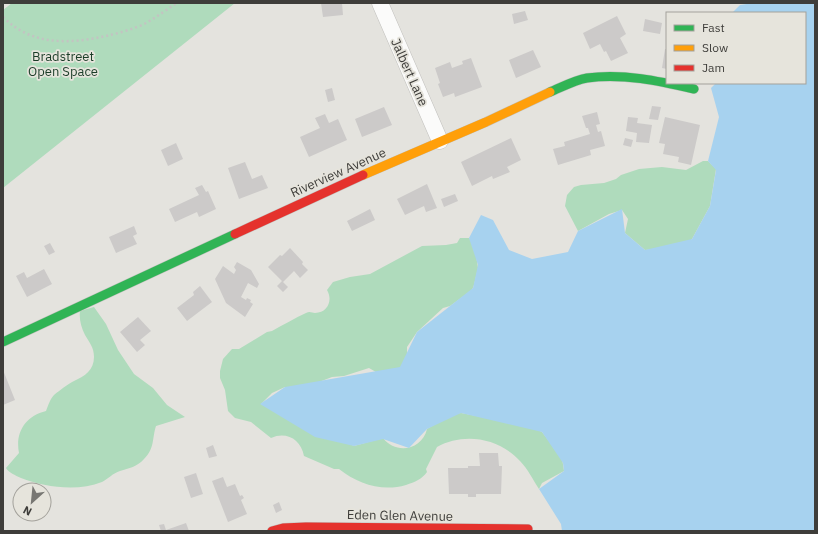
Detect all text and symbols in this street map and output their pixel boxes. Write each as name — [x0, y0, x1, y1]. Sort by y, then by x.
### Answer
legend — [666, 12, 806, 84]
text: Fast — [702, 20, 725, 35]
street label: Jalbert Lane — [387, 36, 432, 109]
text: Slow — [702, 40, 728, 55]
park label: Bradstreet Open Space — [28, 48, 98, 80]
text: Jam — [702, 60, 725, 75]
street label: Riverview Avenue — [288, 144, 389, 201]
north arrow — [12, 482, 52, 522]
text: N — [21, 503, 34, 519]
street label: Eden Glen Avenue — [347, 506, 453, 525]

